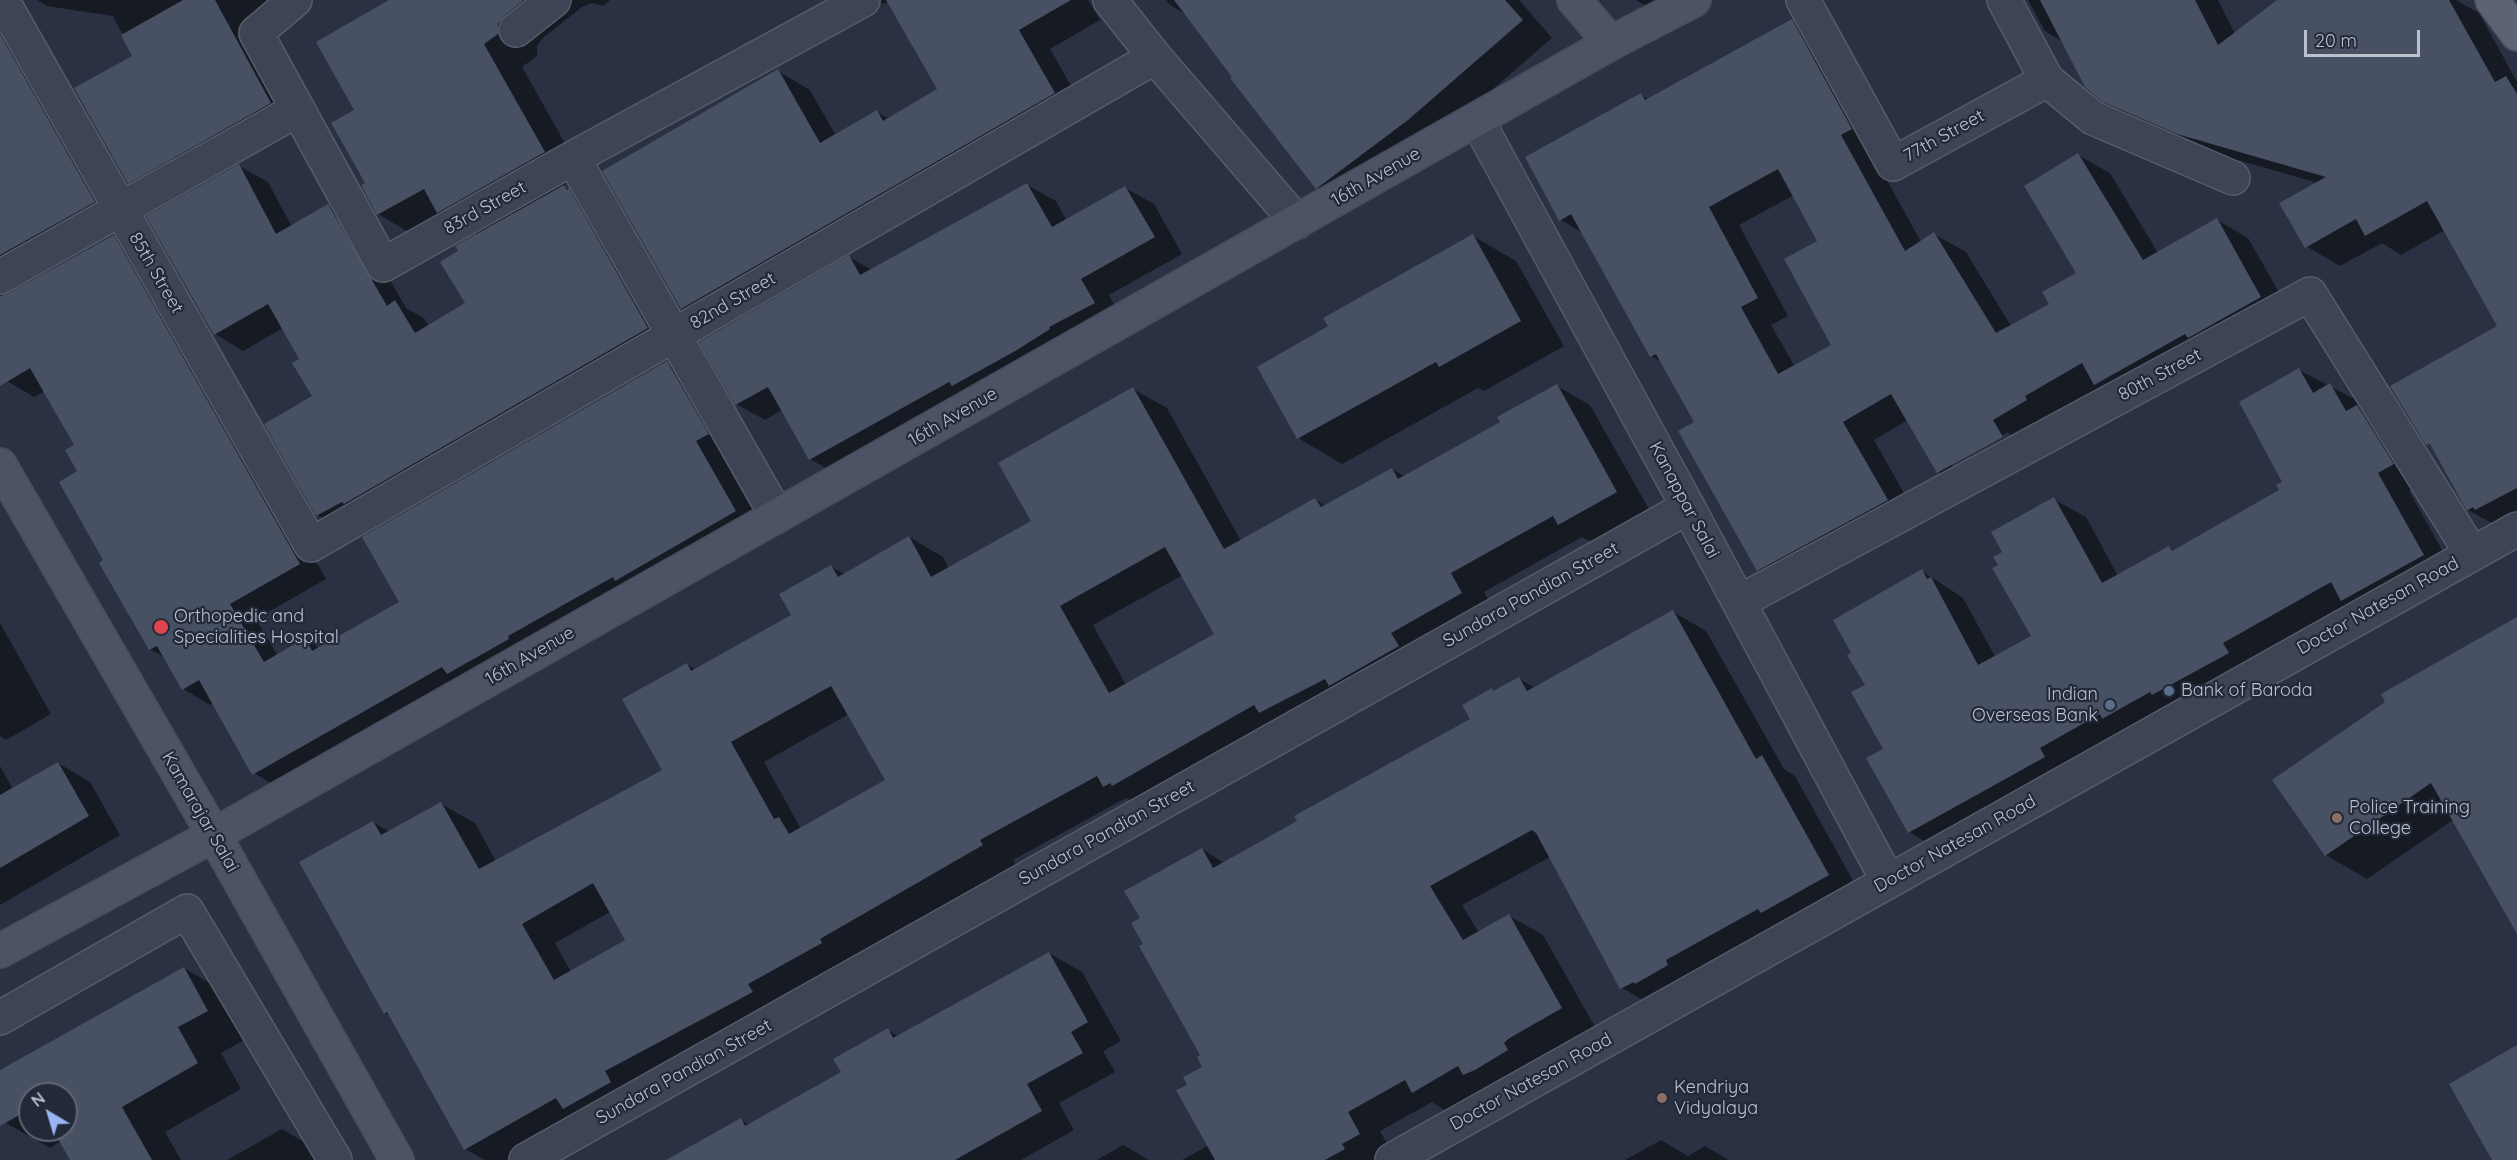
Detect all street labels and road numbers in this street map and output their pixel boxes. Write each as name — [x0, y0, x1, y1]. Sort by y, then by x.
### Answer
street label: 77th Street — [1900, 105, 1988, 167]
street label: 16th Avenue — [1328, 143, 1424, 211]
street label: 83rd Street — [440, 177, 530, 239]
street label: 85th Street — [124, 229, 188, 317]
street label: 82nd Street — [686, 268, 780, 334]
street label: 80th Street — [2115, 344, 2205, 406]
street label: 16th Avenue — [905, 383, 1001, 451]
street label: Kanappar Salai — [1644, 438, 1724, 562]
street label: Sundara Pandian Street — [1440, 538, 1622, 652]
street label: Doctor Natesan Road — [2293, 553, 2463, 659]
street label: 16th Avenue — [482, 622, 578, 690]
street label: Kamarajar Salai — [157, 748, 243, 876]
street label: Sundara Pandian Street — [1016, 776, 1198, 890]
street label: Doctor Natesan Road — [1870, 791, 2040, 897]
street label: Sundara Pandian Street — [593, 1015, 775, 1129]
street label: Doctor Natesan Road — [1446, 1029, 1616, 1135]

